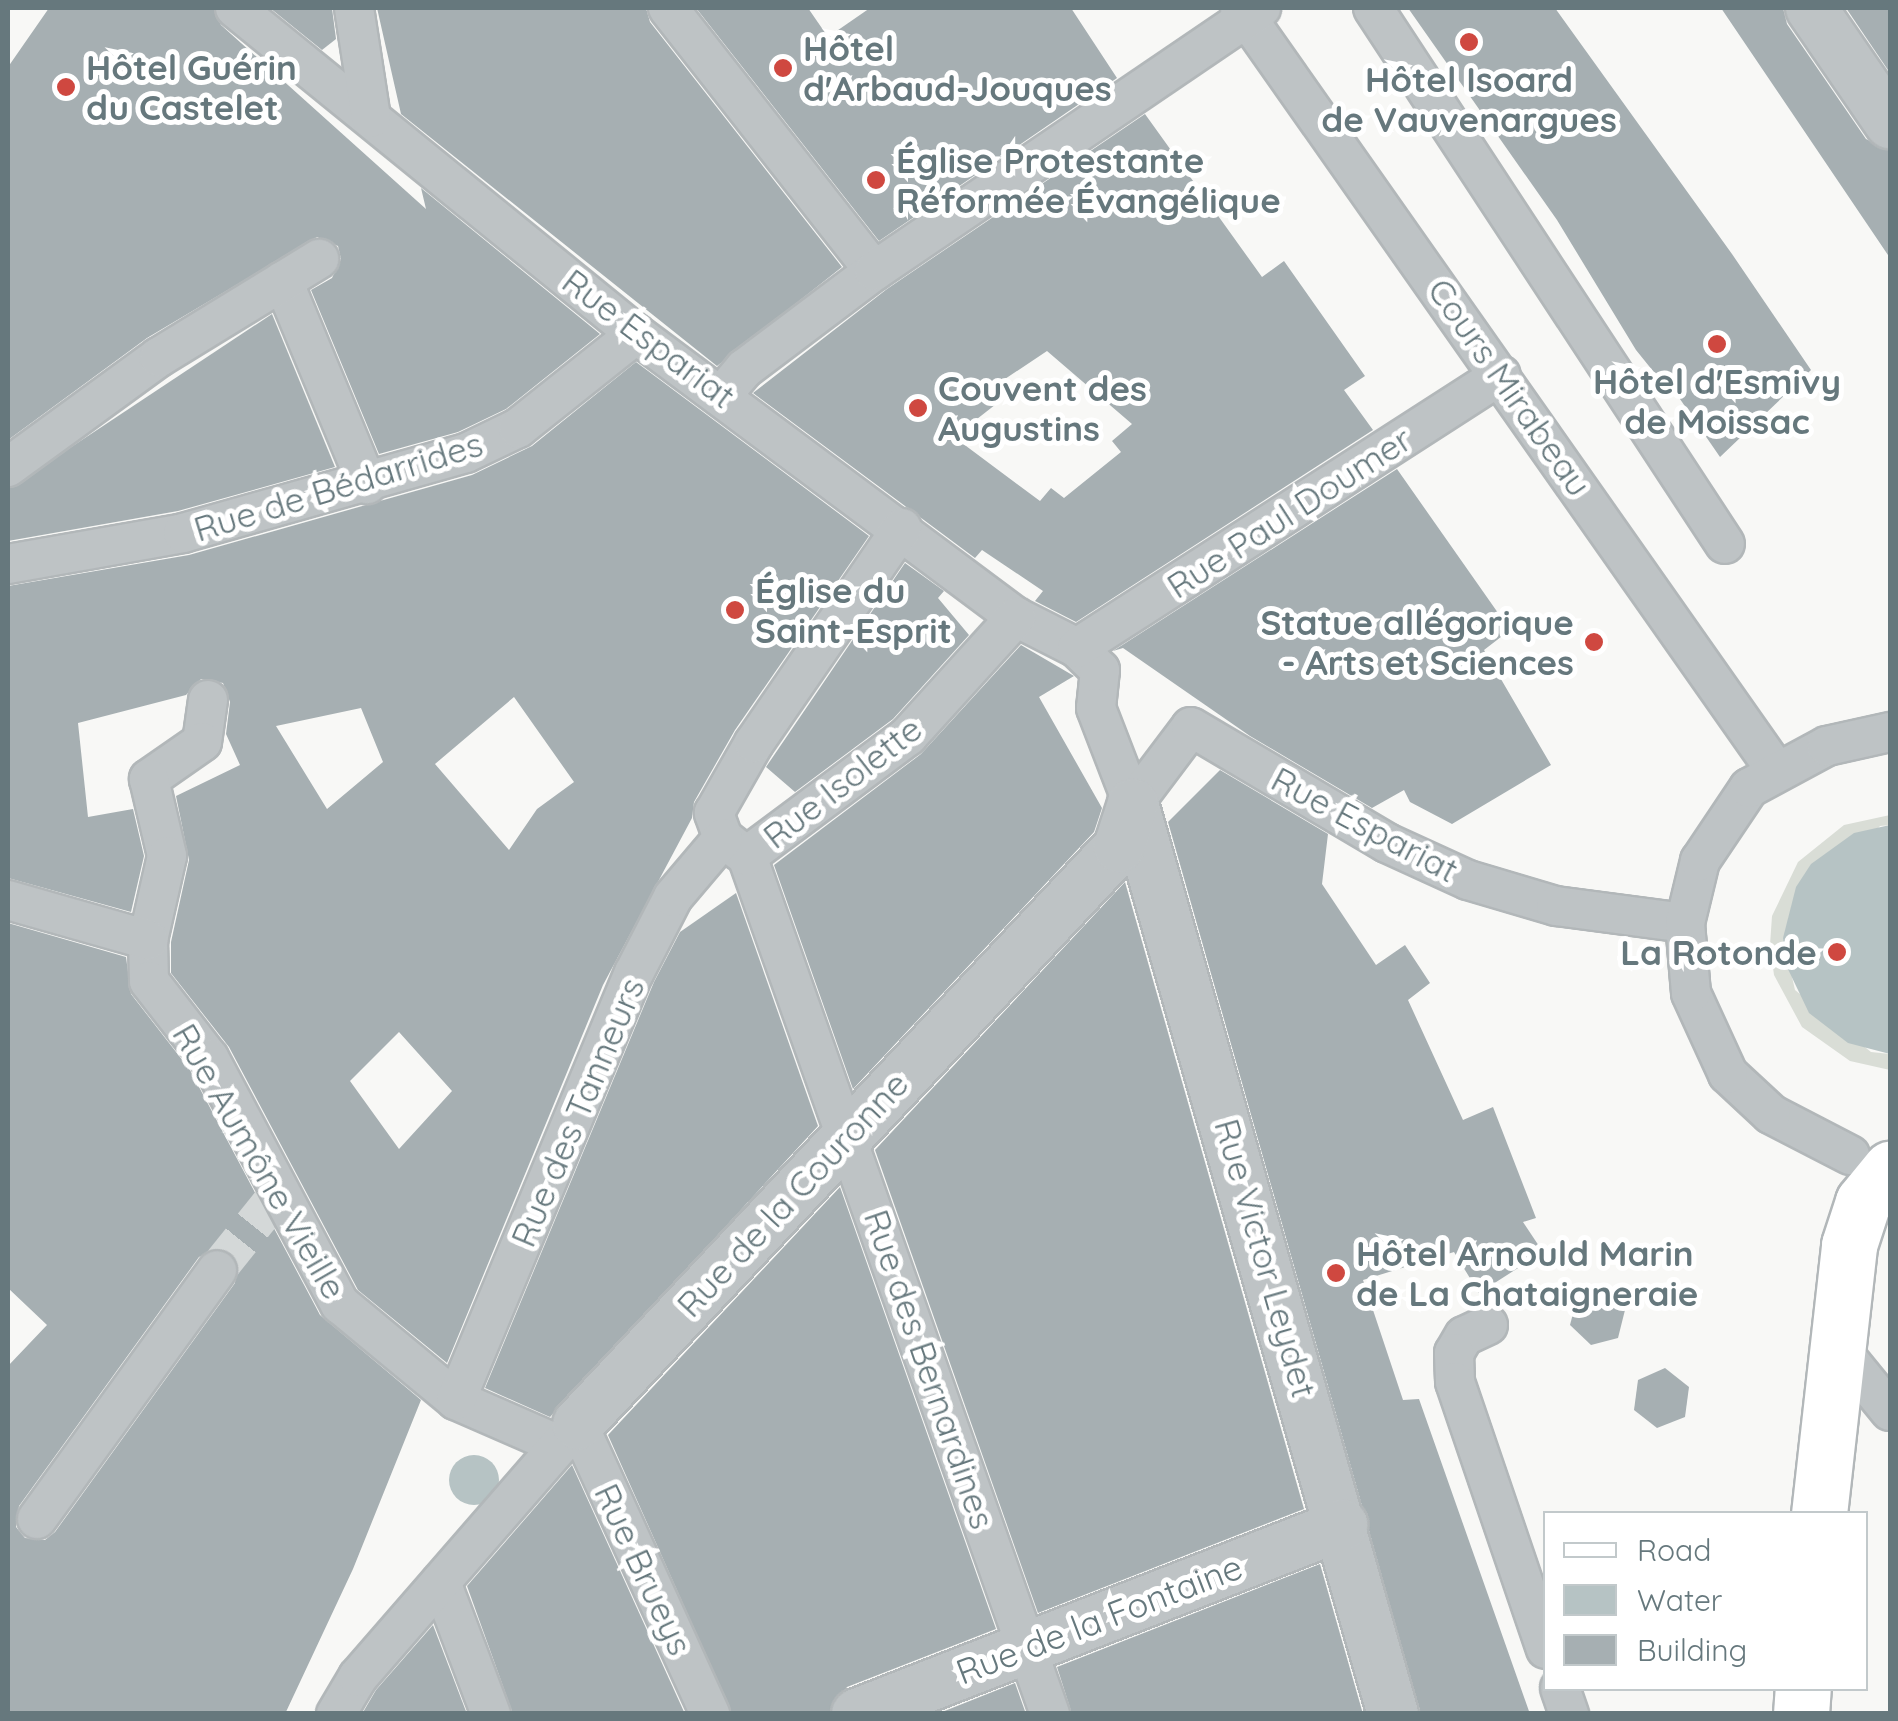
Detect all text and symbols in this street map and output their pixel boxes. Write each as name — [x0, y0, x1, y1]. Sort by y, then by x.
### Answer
place label: Hôtel d'Arbaud-Jouques — [803, 27, 1112, 109]
marker: Hôtel Isoard de Vauvenargues — [1458, 31, 1480, 53]
place label: Hôtel Guérin du Castelet — [86, 46, 297, 128]
marker: Hôtel d'Arbaud-Jouques — [772, 57, 794, 79]
place label: Hôtel Isoard de Vauvenargues — [1321, 58, 1617, 140]
marker: Hôtel Guérin du Castelet — [55, 76, 77, 98]
place label: Église Protestante Réformée Évangélique — [896, 139, 1281, 221]
marker: Église Protestante Réformée Évangélique — [865, 169, 887, 191]
street label: Rue Espariat — [554, 260, 744, 416]
street label: Cours Mirabeau — [1419, 270, 1601, 504]
marker: Hôtel d'Esmivy de Moissac — [1706, 333, 1728, 355]
place label: Hôtel d'Esmivy de Moissac — [1593, 360, 1841, 442]
place label: Couvent des Augustins — [938, 367, 1147, 449]
marker: Couvent des Augustins — [907, 397, 929, 419]
street label: Rue Paul Doumer — [1159, 417, 1419, 607]
street label: Rue de Bédarrides — [189, 422, 487, 550]
place label: Église du Saint-Esprit — [755, 569, 952, 651]
marker: Église du Saint-Esprit — [724, 599, 746, 621]
place label: Statue allégorique - Arts et Sciences — [1260, 601, 1574, 683]
marker: Statue allégorique - Arts et Sciences — [1583, 631, 1605, 653]
street label: Rue Isolette — [754, 707, 930, 857]
street label: Rue Espariat — [1265, 757, 1465, 891]
place label: La Rotonde — [1620, 931, 1817, 973]
marker: La Rotonde — [1826, 941, 1848, 963]
street label: Rue des Tanneurs — [501, 971, 653, 1253]
street label: Rue Aumône Vieille — [164, 1016, 356, 1306]
street label: Rue de la Couronne — [668, 1063, 916, 1325]
street label: Rue Victor Leydet — [1206, 1114, 1326, 1402]
street label: Rue des Bernardines — [856, 1204, 1004, 1534]
place label: Hôtel Arnould Marin de La Chataigneraie — [1356, 1232, 1698, 1314]
marker: Hôtel Arnould Marin de La Chataigneraie — [1325, 1262, 1347, 1284]
street label: Rue Brueys — [586, 1477, 702, 1661]
legend — [1543, 1511, 1868, 1691]
text: Road — [1637, 1531, 1711, 1569]
street label: Rue de la Fontaine — [950, 1545, 1248, 1693]
text: Water — [1637, 1581, 1722, 1619]
text: Building — [1637, 1631, 1747, 1669]

